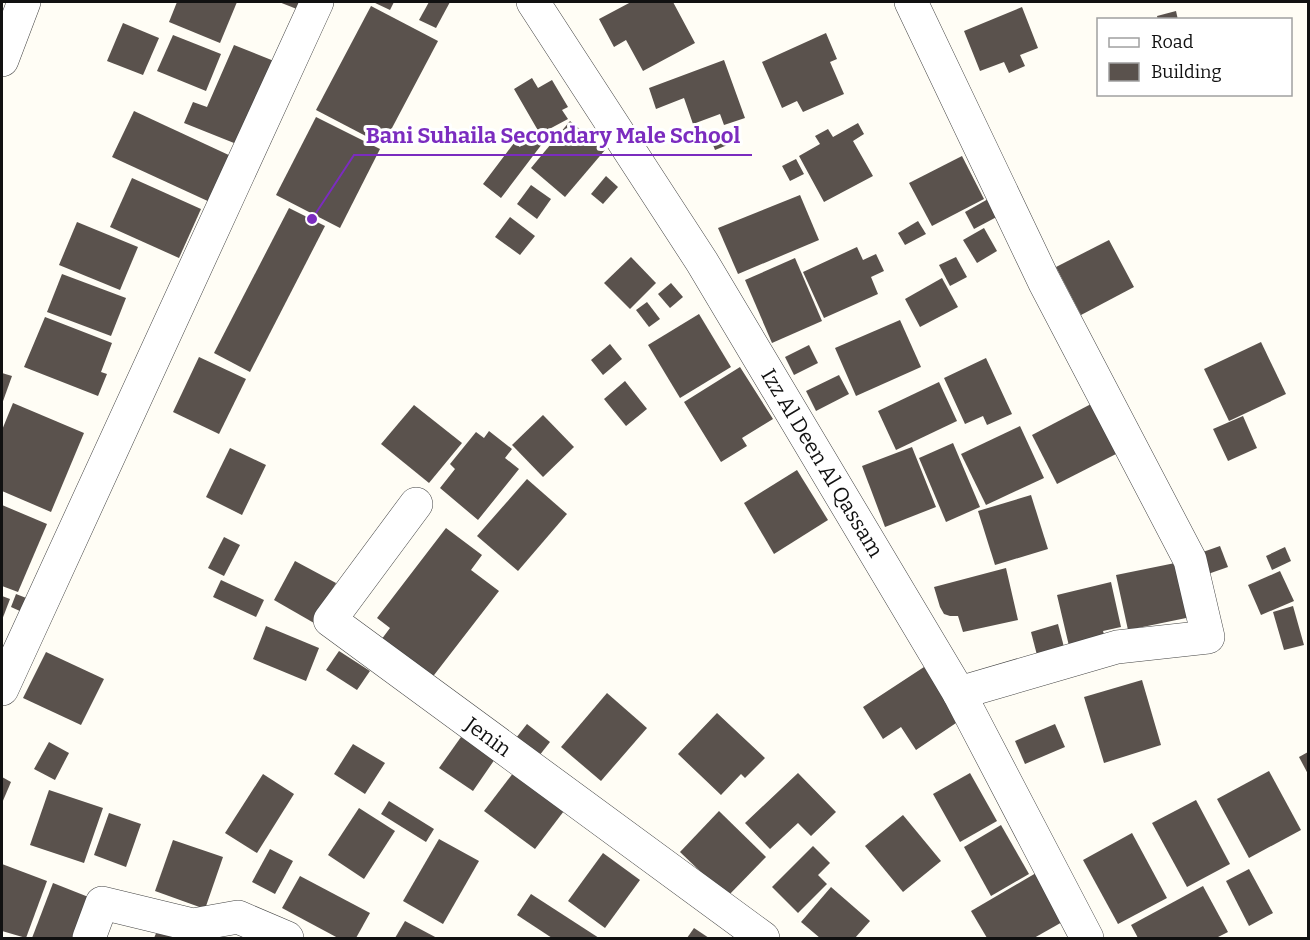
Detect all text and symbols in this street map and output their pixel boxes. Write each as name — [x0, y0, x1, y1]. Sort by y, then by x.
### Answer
legend — [1097, 18, 1292, 96]
text: Road — [1151, 31, 1194, 53]
text: Building — [1151, 61, 1222, 83]
callout: Bani Suhaila Secondary Male School — [354, 115, 752, 155]
text: Bani Suhaila Secondary Male School — [366, 122, 740, 149]
street label: Izz Al Deen Al Qassam — [755, 364, 889, 562]
street label: Jenin — [459, 711, 516, 763]

